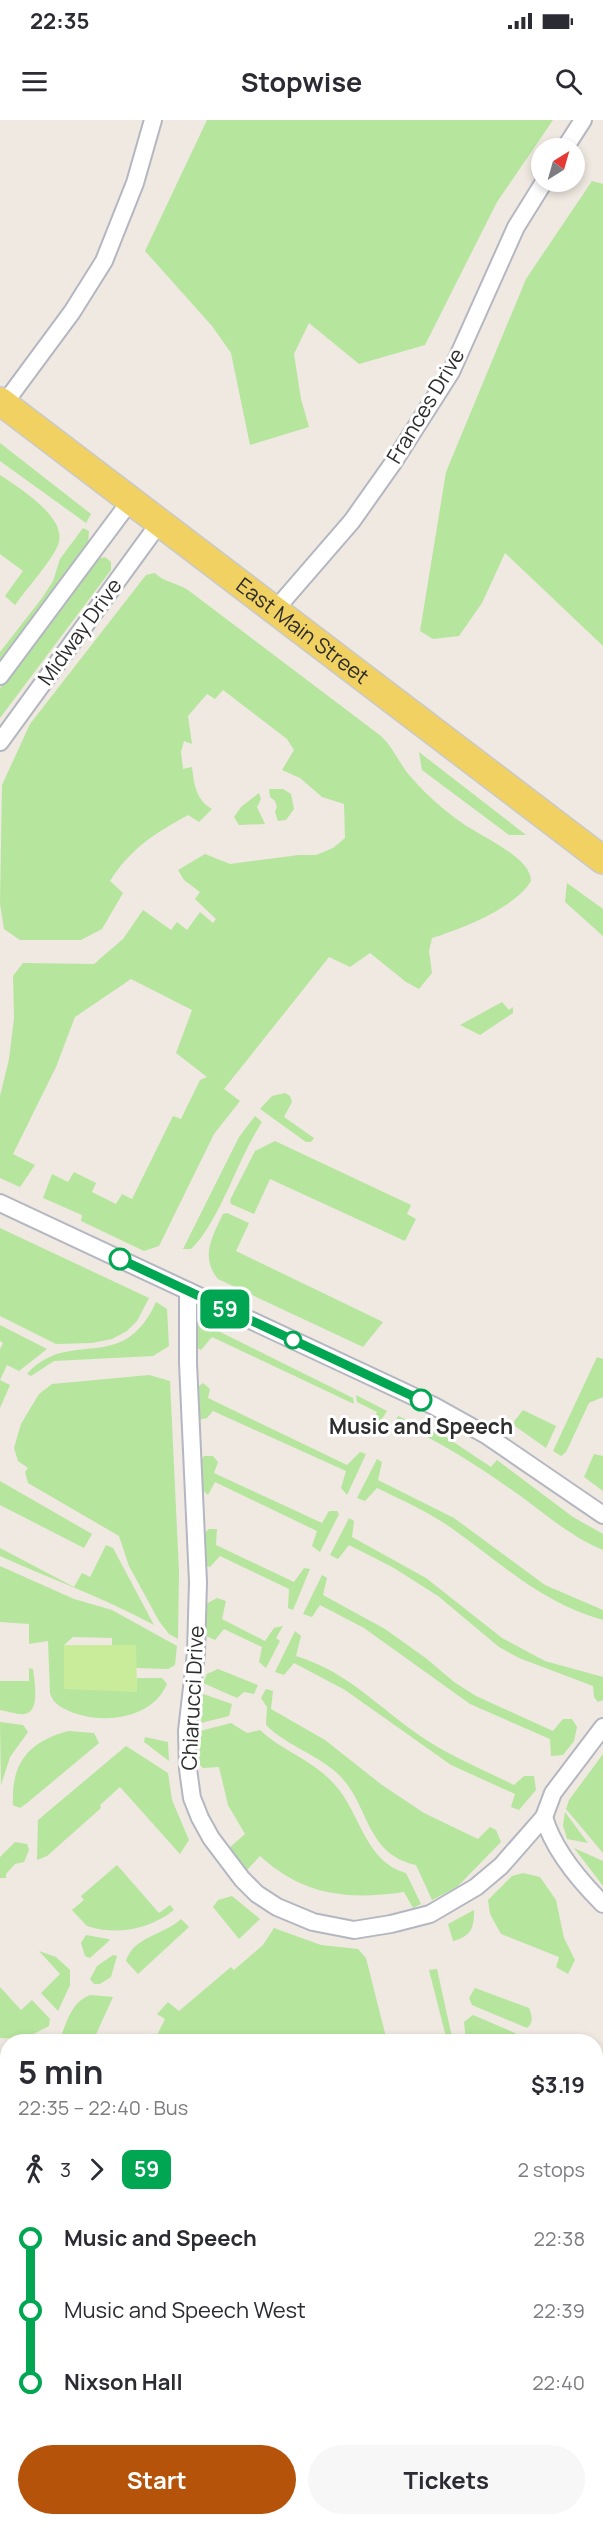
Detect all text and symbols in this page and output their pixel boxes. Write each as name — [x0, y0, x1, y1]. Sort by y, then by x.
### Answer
text: 22:35 — [30, 6, 89, 36]
text: Stopwise — [241, 63, 362, 100]
icon: menu — [18, 65, 51, 98]
icon: search — [552, 65, 585, 98]
north arrow — [531, 138, 585, 192]
map controls — [531, 138, 585, 192]
street label: Frances Drive — [380, 343, 471, 468]
street label: East Main Street — [231, 571, 375, 690]
street label: Midway Drive — [31, 572, 128, 691]
unlabelled marker — [109, 1248, 131, 1270]
line badge: 59 — [198, 1290, 252, 1328]
text: 59 — [212, 1295, 238, 1323]
unlabelled marker — [284, 1331, 302, 1349]
marker: Music and Speech — [410, 1389, 432, 1411]
place label: Music and Speech — [329, 1412, 513, 1440]
street label: Chiarucci Drive — [174, 1625, 210, 1771]
text: 5 min — [18, 2049, 104, 2094]
text: $3.19 — [531, 2070, 585, 2100]
text: 22:35 – 22:40 · Bus — [18, 2094, 188, 2121]
icon: walk — [18, 2153, 51, 2186]
icon: forward — [80, 2153, 113, 2186]
text: 59 — [134, 2155, 159, 2183]
text: 3 — [60, 2156, 71, 2183]
text: 2 stops — [517, 2156, 585, 2183]
text: Music and Speech — [64, 2223, 257, 2253]
text: 22:38 — [534, 2225, 585, 2252]
text: Music and Speech West — [64, 2295, 306, 2325]
text: 22:39 — [533, 2297, 585, 2324]
text: Nixson Hall — [64, 2367, 183, 2397]
text: 22:40 — [532, 2369, 585, 2396]
button: Start — [18, 2445, 296, 2514]
button: Tickets — [308, 2445, 585, 2514]

